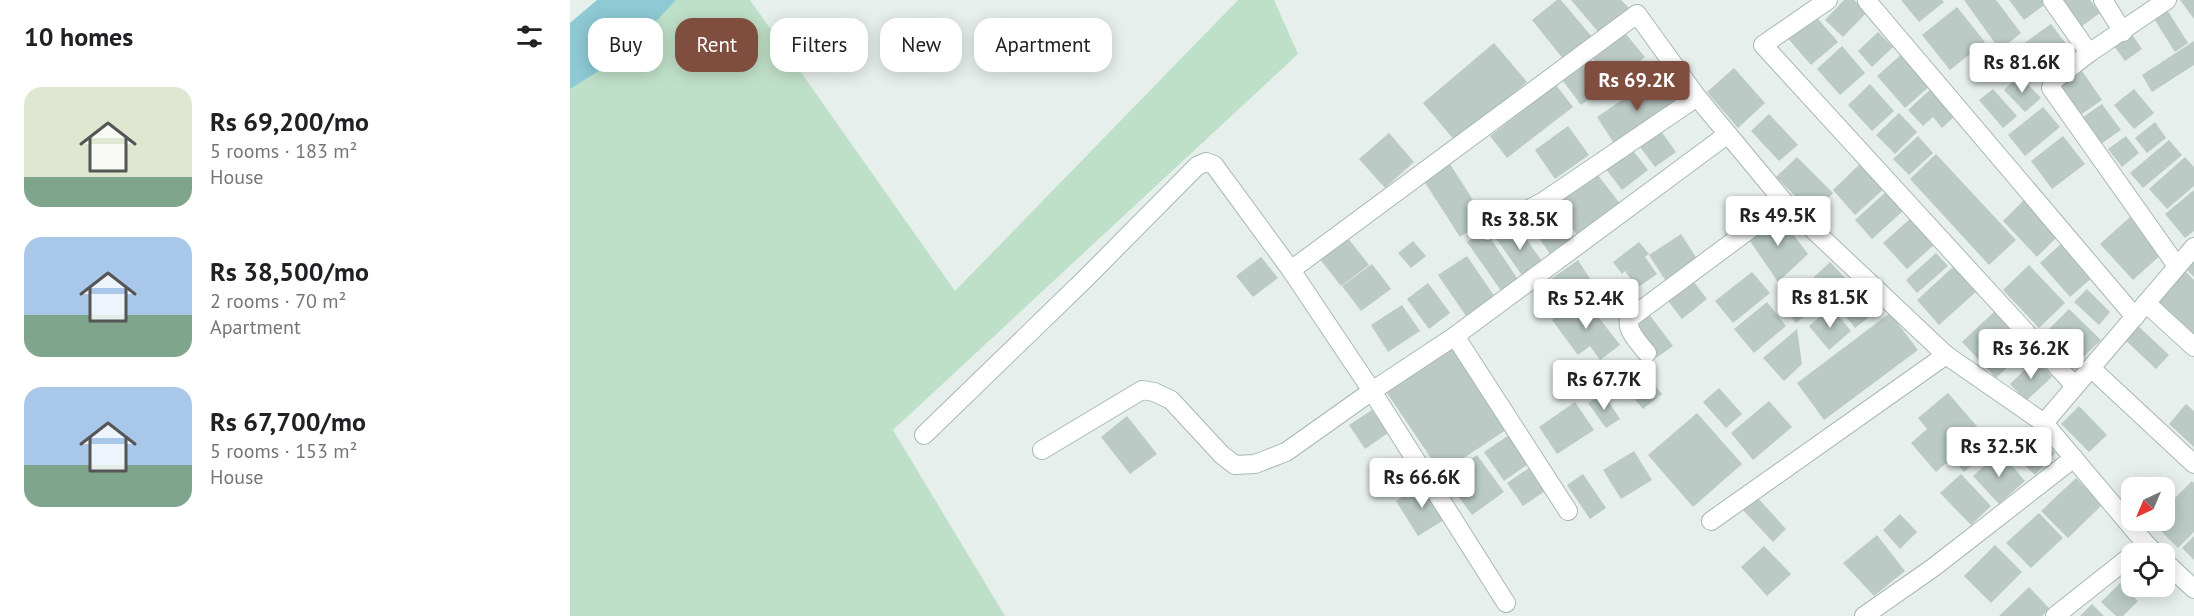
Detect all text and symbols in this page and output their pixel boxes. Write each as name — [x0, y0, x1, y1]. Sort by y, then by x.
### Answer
chip: Buy — [588, 18, 663, 72]
chip: Rent — [675, 18, 758, 72]
chip: Filters — [770, 18, 868, 72]
chip: New — [880, 18, 962, 72]
chip: Apartment — [974, 18, 1112, 72]
text: 10 homes — [24, 20, 133, 53]
icon: filters — [513, 20, 546, 53]
pin: Rs 81.6K — [1960, 43, 2084, 94]
text: Rs 81.6K — [1984, 49, 2060, 75]
pin: Rs 69.2K — [1575, 61, 1699, 112]
text: Rs 69.2K — [1599, 67, 1675, 93]
text: Rs 69,200/mo — [210, 105, 369, 138]
icon: home — [72, 111, 144, 183]
text: 5 rooms · 183 m² — [210, 138, 357, 164]
text: House — [210, 164, 264, 190]
pin: Rs 49.5K — [1716, 196, 1840, 247]
pin: Rs 38.5K — [1458, 200, 1582, 251]
text: Rs 49.5K — [1740, 202, 1816, 228]
text: Rs 38.5K — [1482, 206, 1558, 232]
text: Rs 38,500/mo — [210, 255, 369, 288]
icon: home — [72, 261, 144, 333]
pin: Rs 81.5K — [1768, 278, 1892, 329]
pin: Rs 52.4K — [1524, 279, 1648, 330]
text: Rs 81.5K — [1792, 284, 1868, 310]
text: Rs 52.4K — [1548, 285, 1624, 311]
text: 2 rooms · 70 m² — [210, 288, 346, 314]
text: Apartment — [210, 314, 301, 340]
pin: Rs 36.2K — [1969, 329, 2093, 380]
text: Rs 36.2K — [1993, 335, 2069, 361]
pin: Rs 67.7K — [1542, 360, 1666, 411]
text: Rs 67.7K — [1567, 366, 1641, 392]
text: Rs 67,700/mo — [210, 405, 366, 438]
icon: home — [72, 411, 144, 483]
pin: Rs 32.5K — [1937, 427, 2061, 478]
text: Rs 32.5K — [1961, 433, 2037, 459]
text: 5 rooms · 153 m² — [210, 438, 357, 464]
pin: Rs 66.6K — [1360, 458, 1484, 509]
text: House — [210, 464, 264, 490]
text: Rs 66.6K — [1384, 464, 1460, 490]
north arrow — [2121, 477, 2175, 531]
map controls — [2121, 477, 2175, 597]
button: locate — [2121, 543, 2175, 597]

